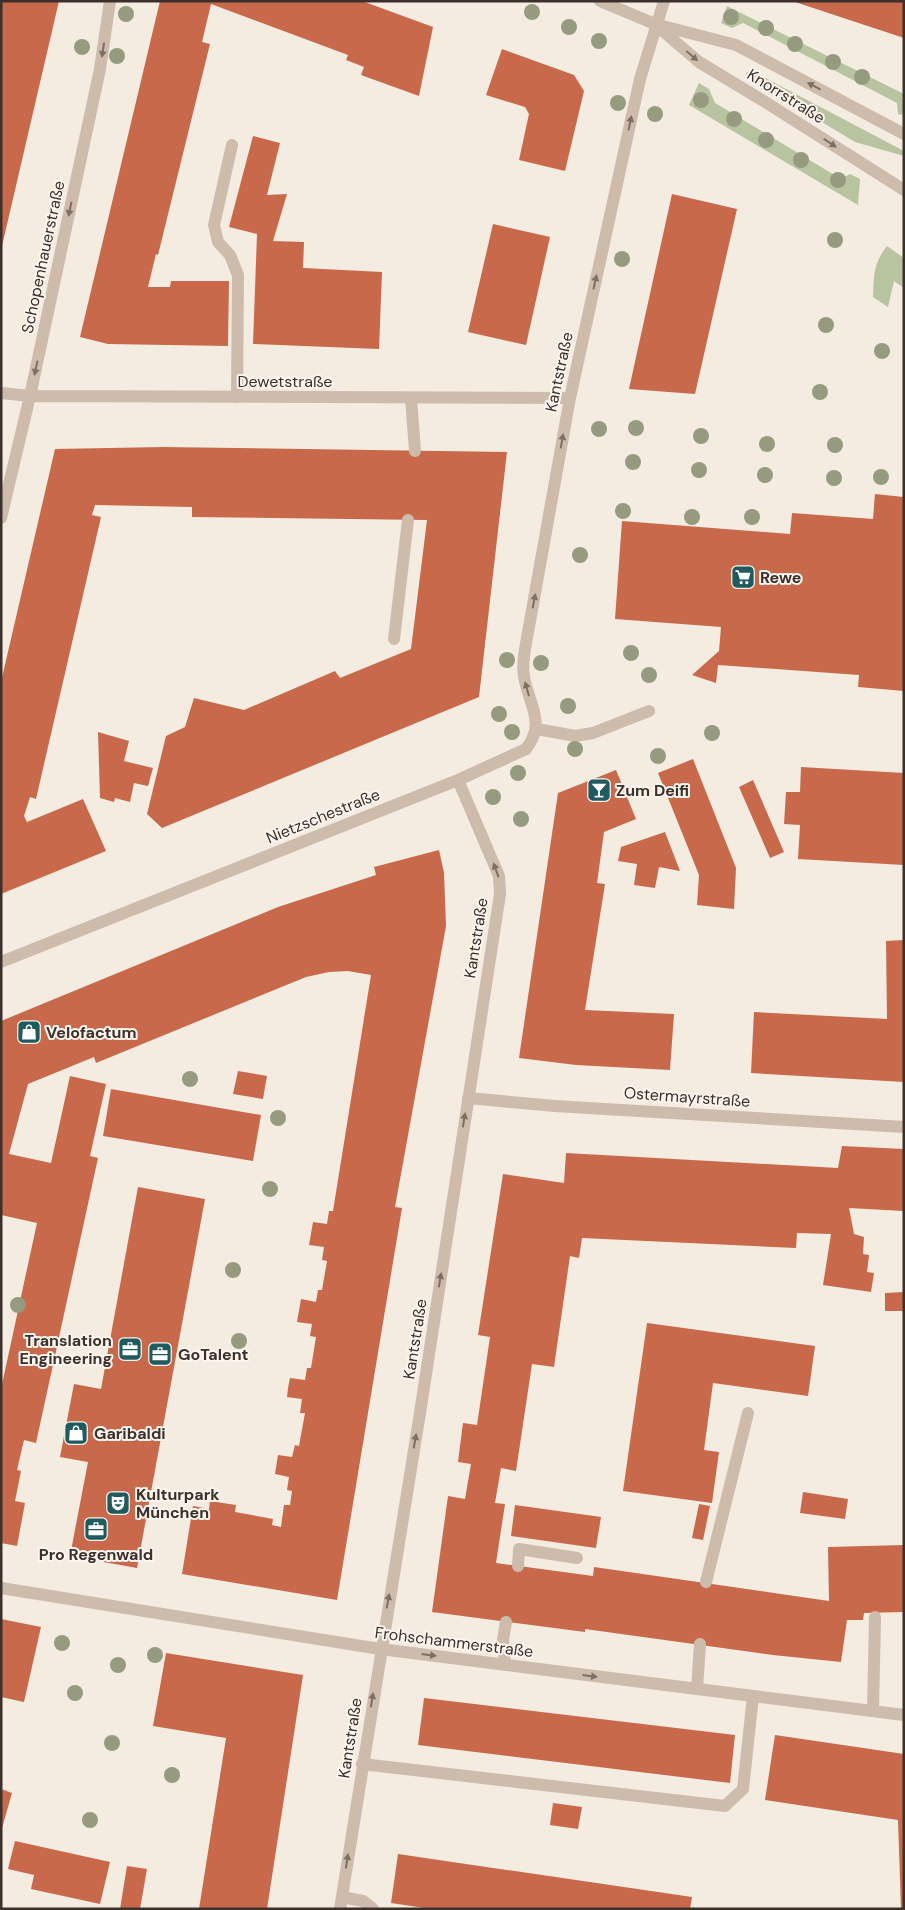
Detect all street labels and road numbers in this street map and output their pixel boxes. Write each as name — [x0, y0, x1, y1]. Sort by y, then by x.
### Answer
street label: Knorrstraße — [743, 64, 829, 128]
street label: Schopenhauerstraße — [17, 179, 69, 335]
street label: Kantstraße — [540, 330, 578, 414]
street label: Dewetstraße — [238, 371, 332, 392]
street label: Nietzschestraße — [263, 784, 383, 848]
street label: Kantstraße — [459, 896, 493, 980]
street label: Ostermayrstraße — [623, 1082, 751, 1112]
street label: Kantstraße — [398, 1297, 432, 1381]
street label: Frohschammerstraße — [374, 1622, 534, 1662]
street label: Kantstraße — [333, 1696, 367, 1780]

